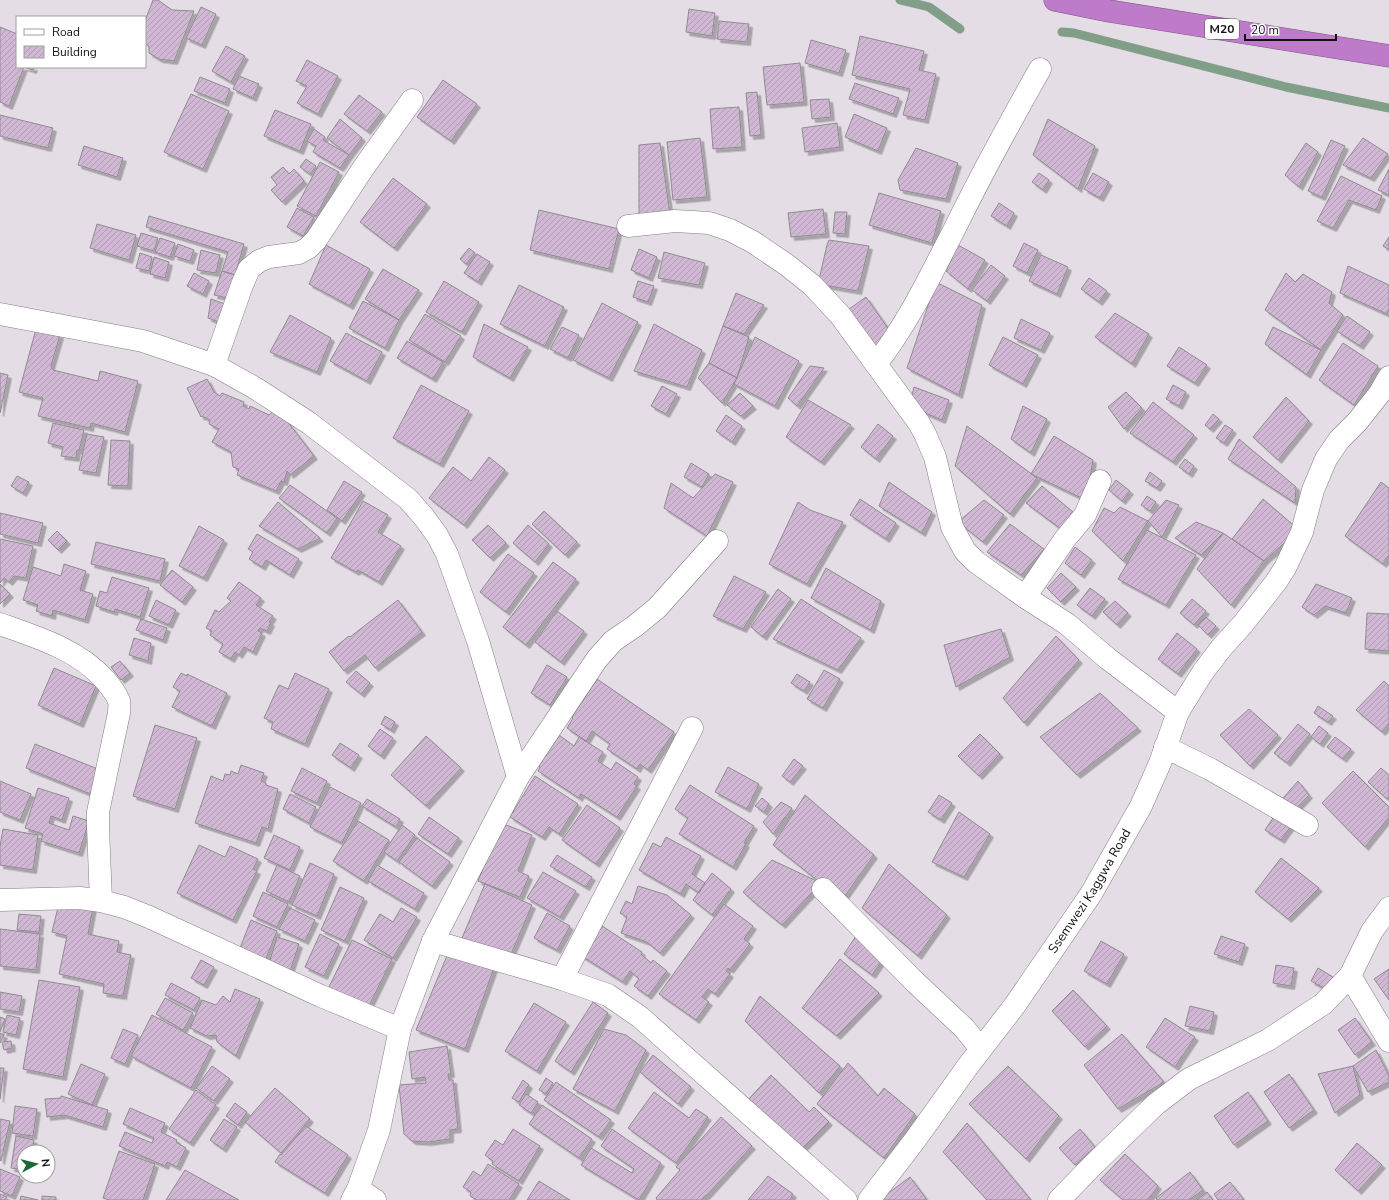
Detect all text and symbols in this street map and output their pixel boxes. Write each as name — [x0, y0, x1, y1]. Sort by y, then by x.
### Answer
legend — [16, 16, 146, 68]
scale bar — [1245, 16, 1336, 42]
road number: M20 — [1205, 19, 1239, 39]
text: 20 m — [1251, 22, 1279, 38]
text: Road — [52, 24, 80, 40]
text: Building — [52, 44, 97, 60]
street label: Ssemwezi Kaggwa Road — [1044, 825, 1135, 957]
north arrow — [16, 1144, 56, 1184]
text: N — [37, 1158, 53, 1168]

